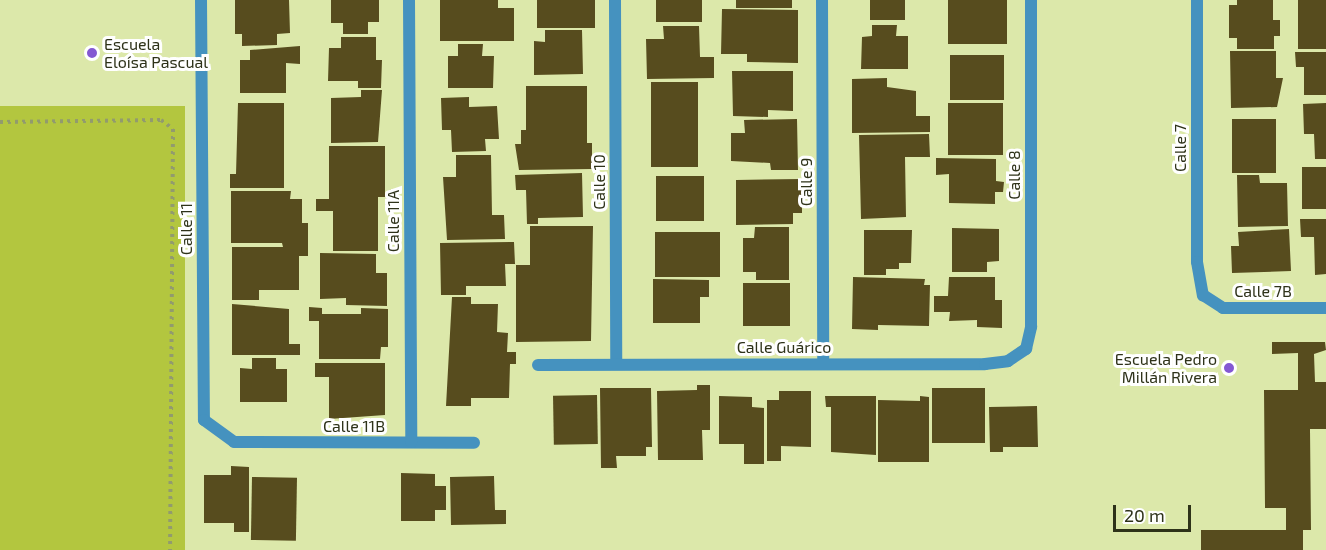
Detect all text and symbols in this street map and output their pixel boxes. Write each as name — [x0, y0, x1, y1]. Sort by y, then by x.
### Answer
place label: Escuela Eloísa Pascual — [104, 34, 208, 72]
marker: Escuela Eloísa Pascual — [85, 46, 99, 60]
street label: Calle 7 — [1170, 124, 1190, 172]
street label: Calle 8 — [1004, 150, 1024, 200]
street label: Calle 10 — [589, 154, 609, 210]
street label: Calle 9 — [796, 158, 816, 206]
street label: Calle 11A — [383, 190, 403, 252]
street label: Calle 11 — [176, 203, 196, 255]
street label: Calle 7B — [1234, 281, 1292, 301]
street label: Calle Guárico — [737, 337, 831, 357]
place label: Escuela Pedro Millán Rivera — [1115, 349, 1217, 387]
marker: Escuela Pedro Millán Rivera — [1222, 361, 1236, 375]
street label: Calle 11B — [323, 416, 385, 436]
scale bar — [1116, 493, 1194, 531]
text: 20 m — [1124, 504, 1165, 526]

